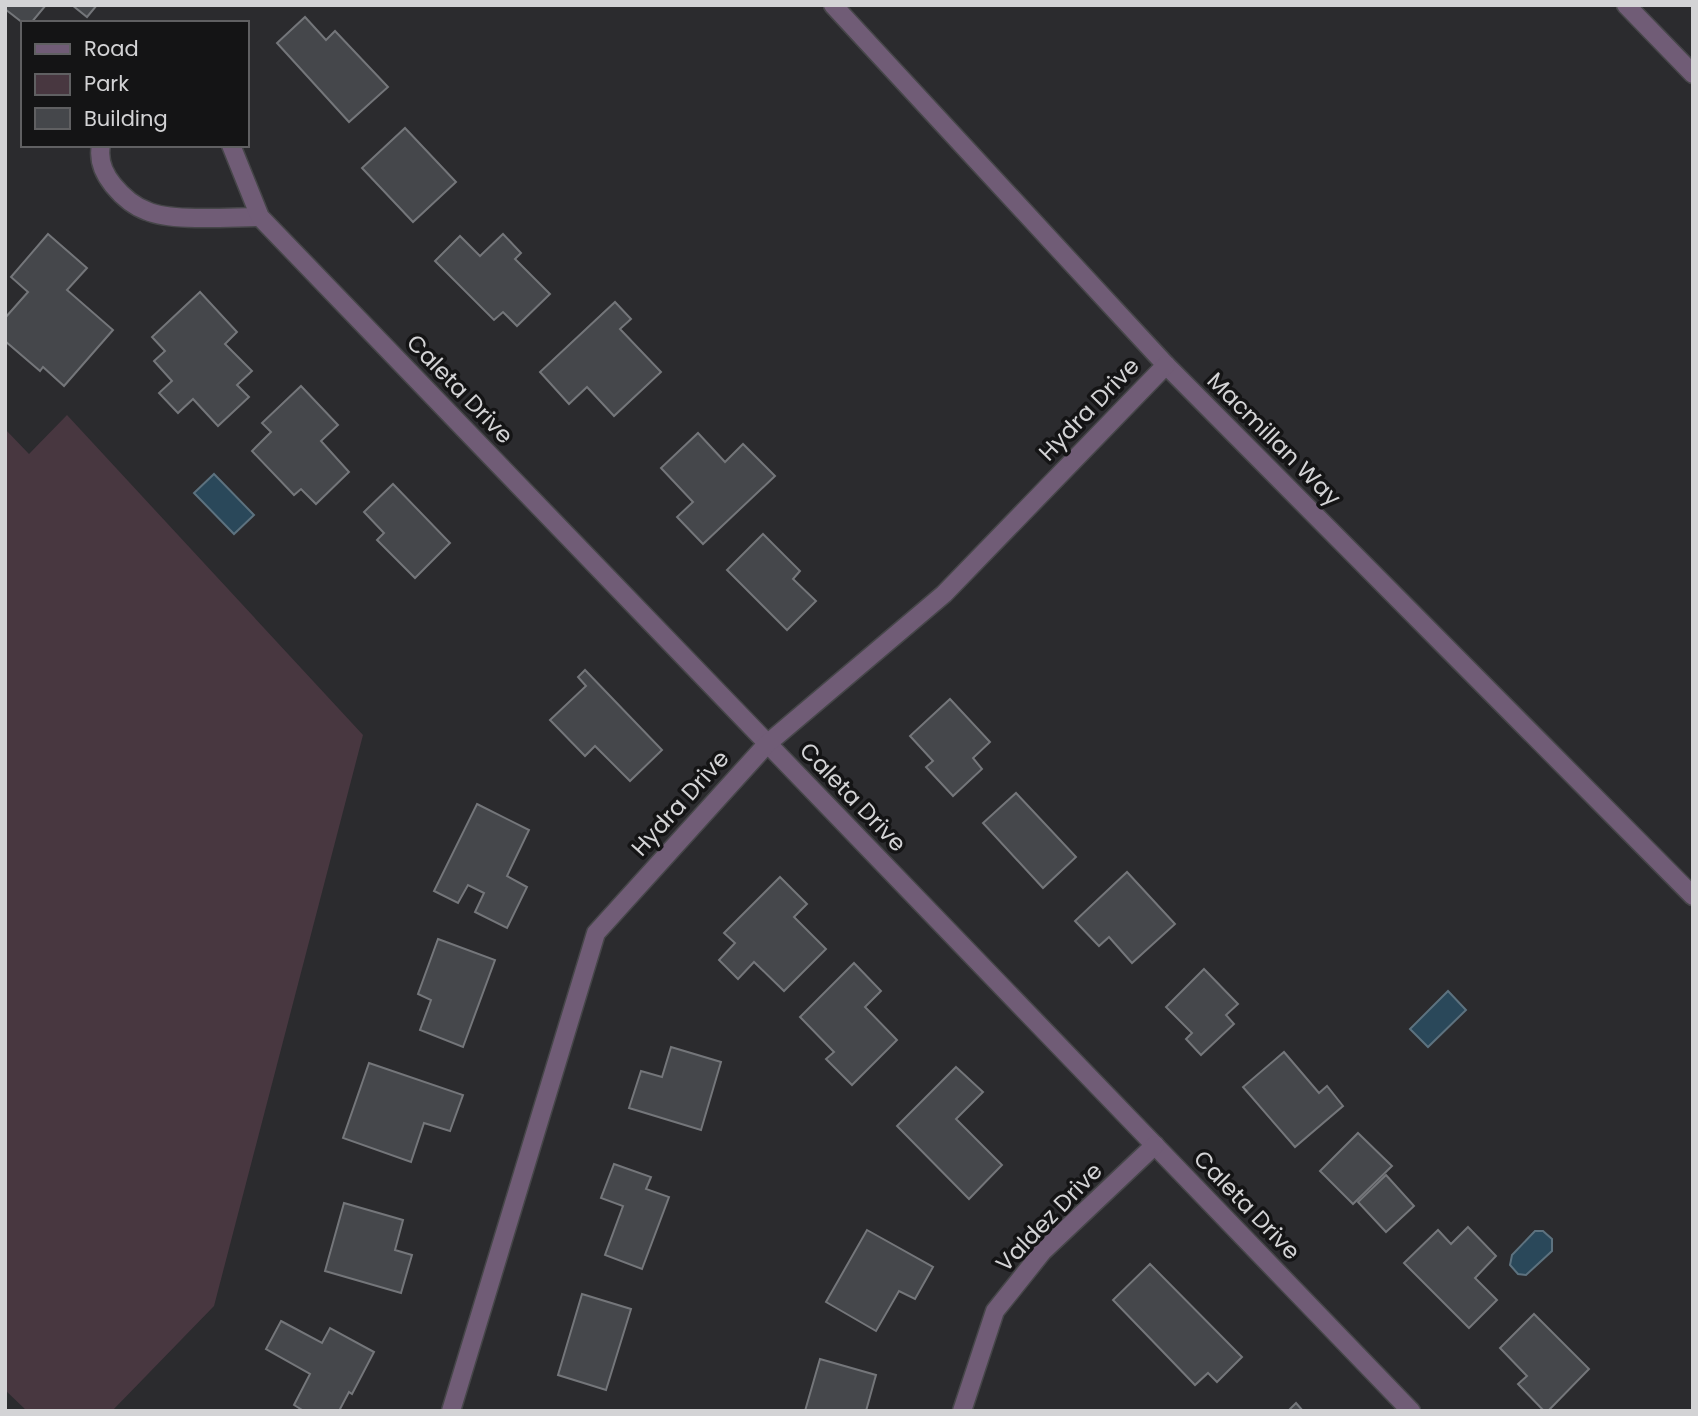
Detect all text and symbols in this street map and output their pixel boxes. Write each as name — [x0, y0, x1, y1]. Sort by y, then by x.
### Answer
legend — [21, 21, 248, 147]
text: Road — [84, 34, 139, 63]
text: Park — [84, 69, 129, 98]
text: Building — [84, 104, 168, 133]
street label: Caleta Drive — [400, 327, 520, 451]
street label: Hydra Drive — [1032, 350, 1146, 468]
street label: Macmillan Way — [1200, 365, 1348, 513]
street label: Caleta Drive — [793, 735, 913, 859]
street label: Hydra Drive — [624, 743, 736, 863]
street label: Caleta Drive — [1187, 1143, 1307, 1267]
street label: Valdez Drive — [989, 1155, 1109, 1279]

